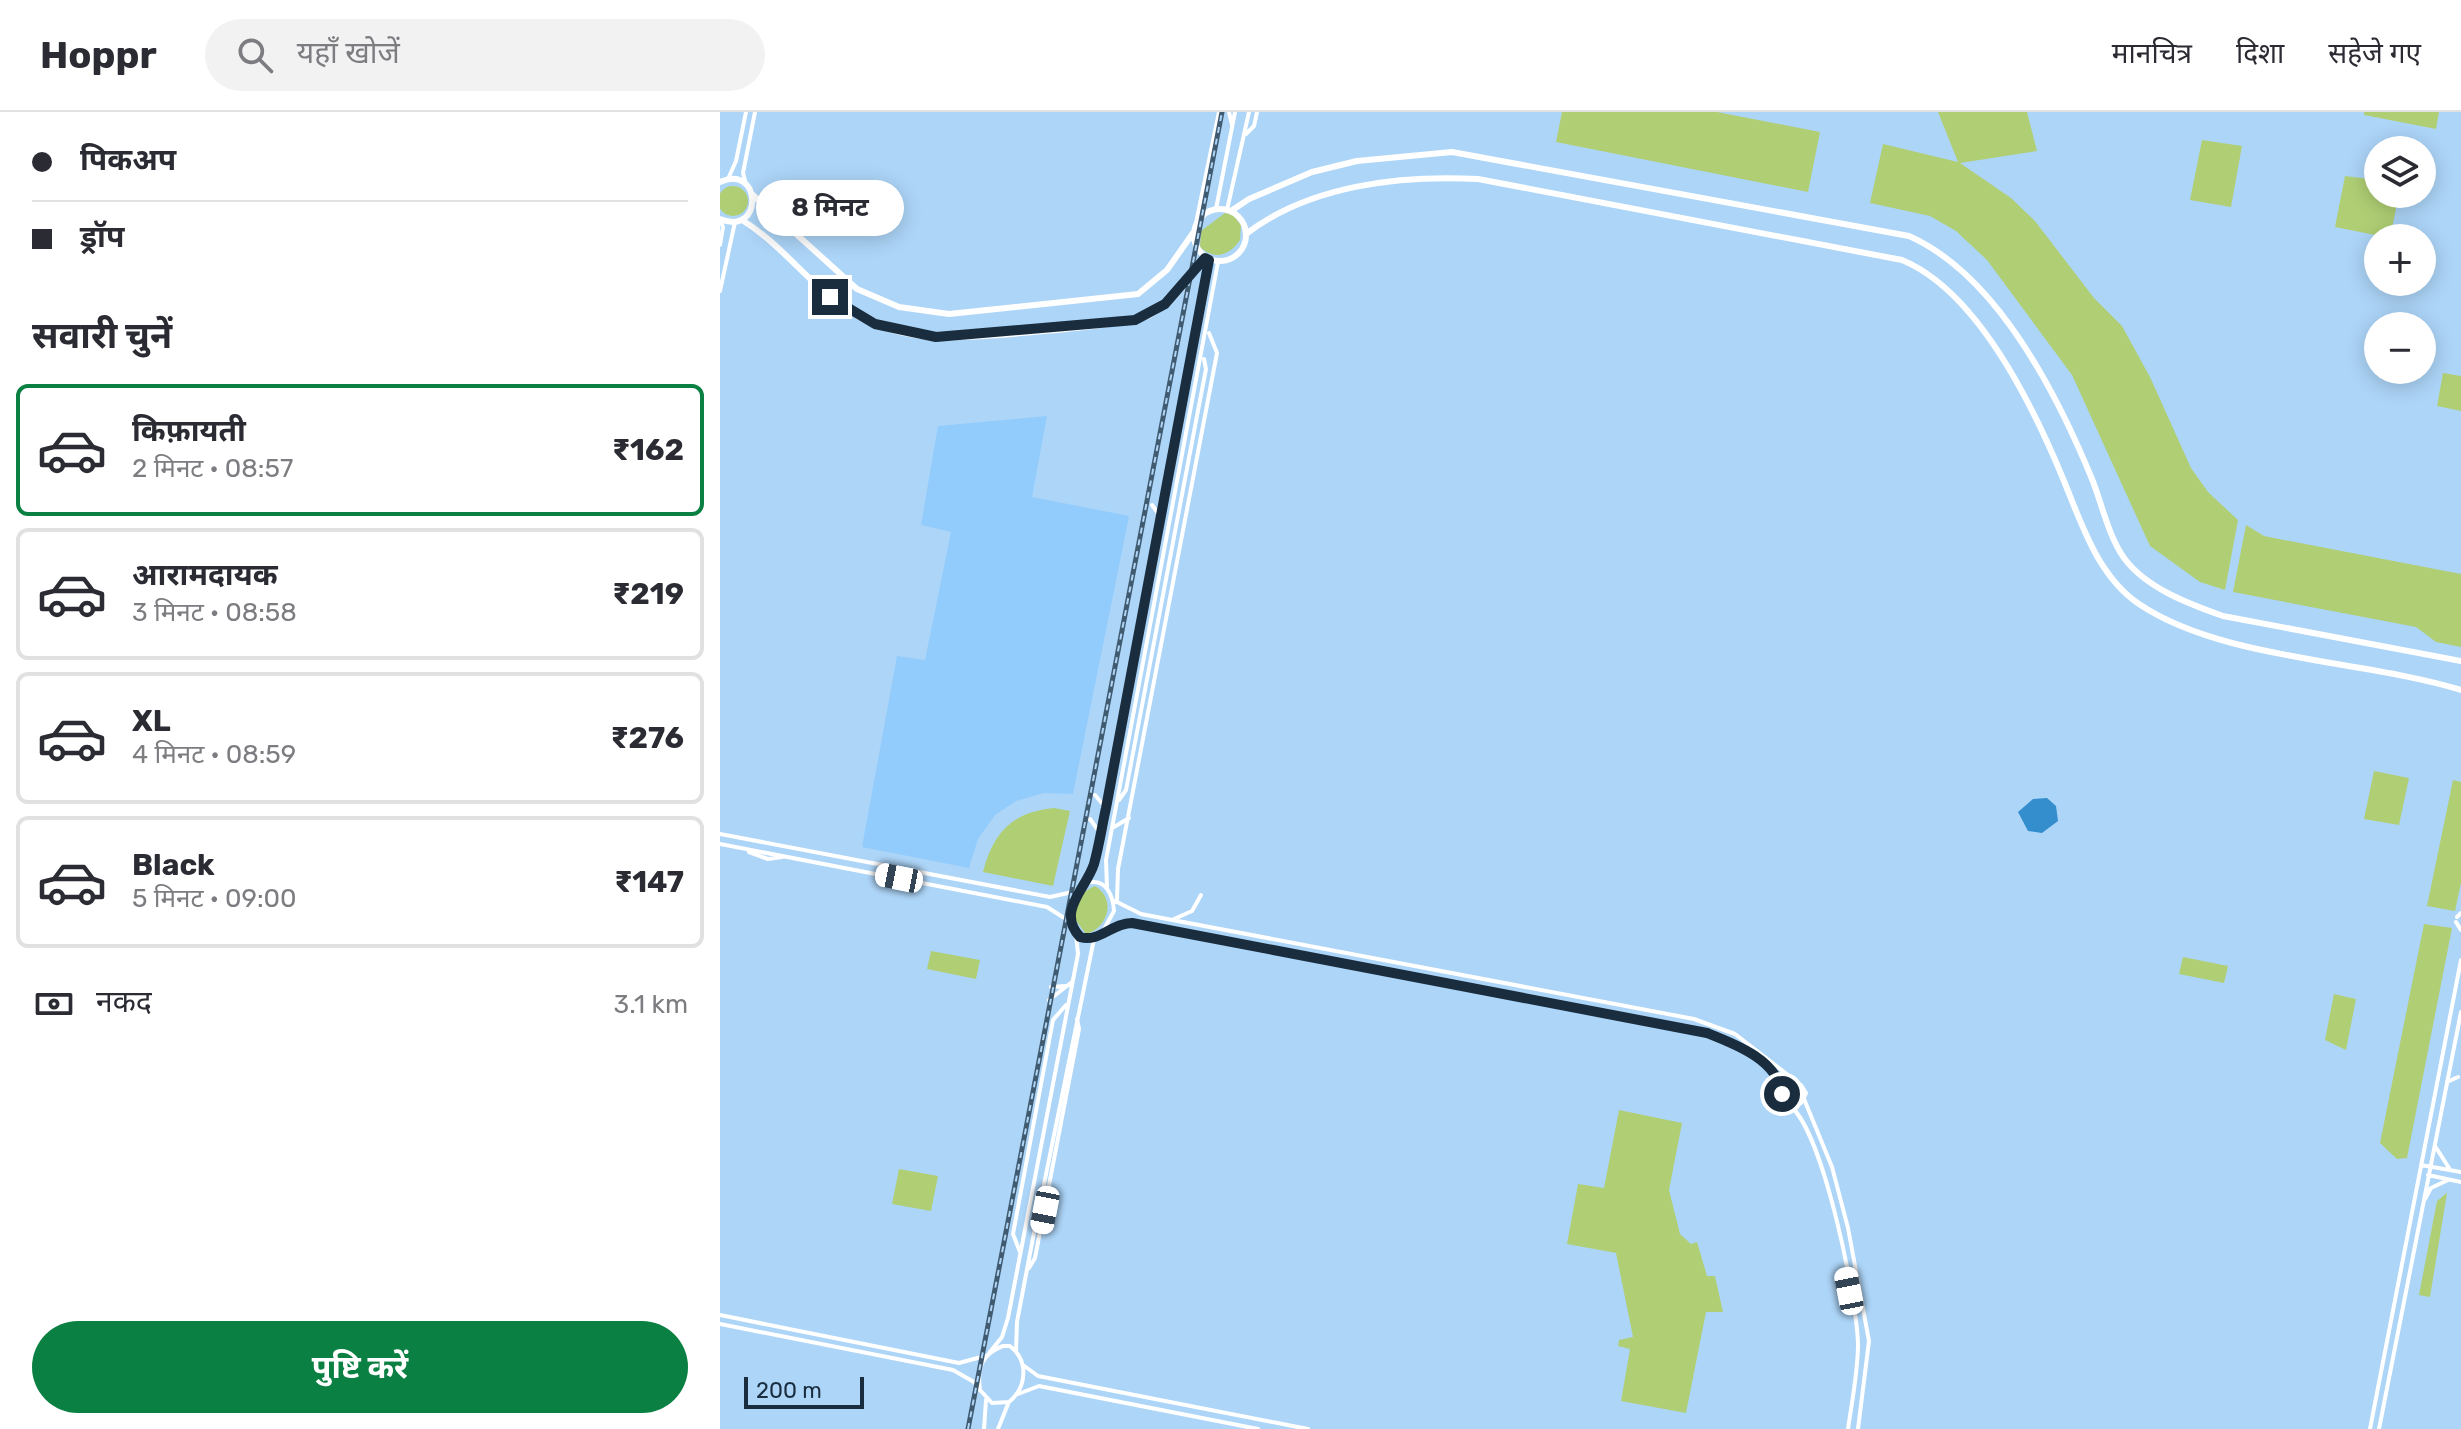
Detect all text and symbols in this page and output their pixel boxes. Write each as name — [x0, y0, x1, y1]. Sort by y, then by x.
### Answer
search box — [205, 19, 765, 91]
text: Hoppr — [40, 32, 157, 78]
icon: search — [233, 33, 277, 77]
text: यहाँ खोजें — [297, 35, 400, 71]
text: मानचित्र — [2112, 37, 2192, 70]
text: दिशा — [2236, 37, 2284, 70]
text: सहेजे गए — [2328, 37, 2421, 70]
map controls — [2364, 136, 2436, 384]
button: layers — [2364, 136, 2436, 208]
text: पिकअप — [80, 142, 176, 178]
callout: 8 मिनट — [756, 181, 904, 237]
text: 8 मिनट — [791, 192, 869, 223]
text: ड्रॉप — [80, 219, 124, 255]
button: + — [2364, 224, 2436, 296]
route end — [812, 279, 848, 315]
button: − — [2364, 312, 2436, 384]
text: सवारी चुनें — [32, 314, 172, 357]
text: किफ़ायती — [132, 413, 246, 449]
icon: car — [36, 414, 108, 486]
text: ₹162 — [612, 432, 684, 468]
text: 2 मिनट · 08:57 — [132, 453, 293, 484]
text: आरामदायक — [132, 557, 278, 593]
icon: car — [36, 558, 108, 630]
text: ₹219 — [612, 576, 684, 612]
text: 3 मिनट · 08:58 — [132, 597, 297, 628]
icon: car — [36, 702, 108, 774]
text: XL — [132, 703, 171, 739]
text: ₹276 — [611, 720, 684, 756]
text: 4 मिनट · 08:59 — [132, 739, 296, 770]
icon: car — [36, 846, 108, 918]
text: Black — [132, 847, 215, 883]
car — [873, 862, 925, 894]
text: ₹147 — [614, 864, 684, 900]
text: 5 मिनट · 09:00 — [132, 883, 297, 914]
icon: cash — [32, 982, 76, 1026]
text: नकद — [96, 984, 152, 1020]
text: 3.1 km — [614, 989, 688, 1020]
route start — [1764, 1076, 1800, 1112]
car — [1029, 1184, 1061, 1236]
car — [1833, 1265, 1865, 1317]
button: पुष्टि करें — [32, 1321, 688, 1413]
scale bar — [744, 1373, 864, 1409]
text: 200 m — [756, 1377, 822, 1404]

